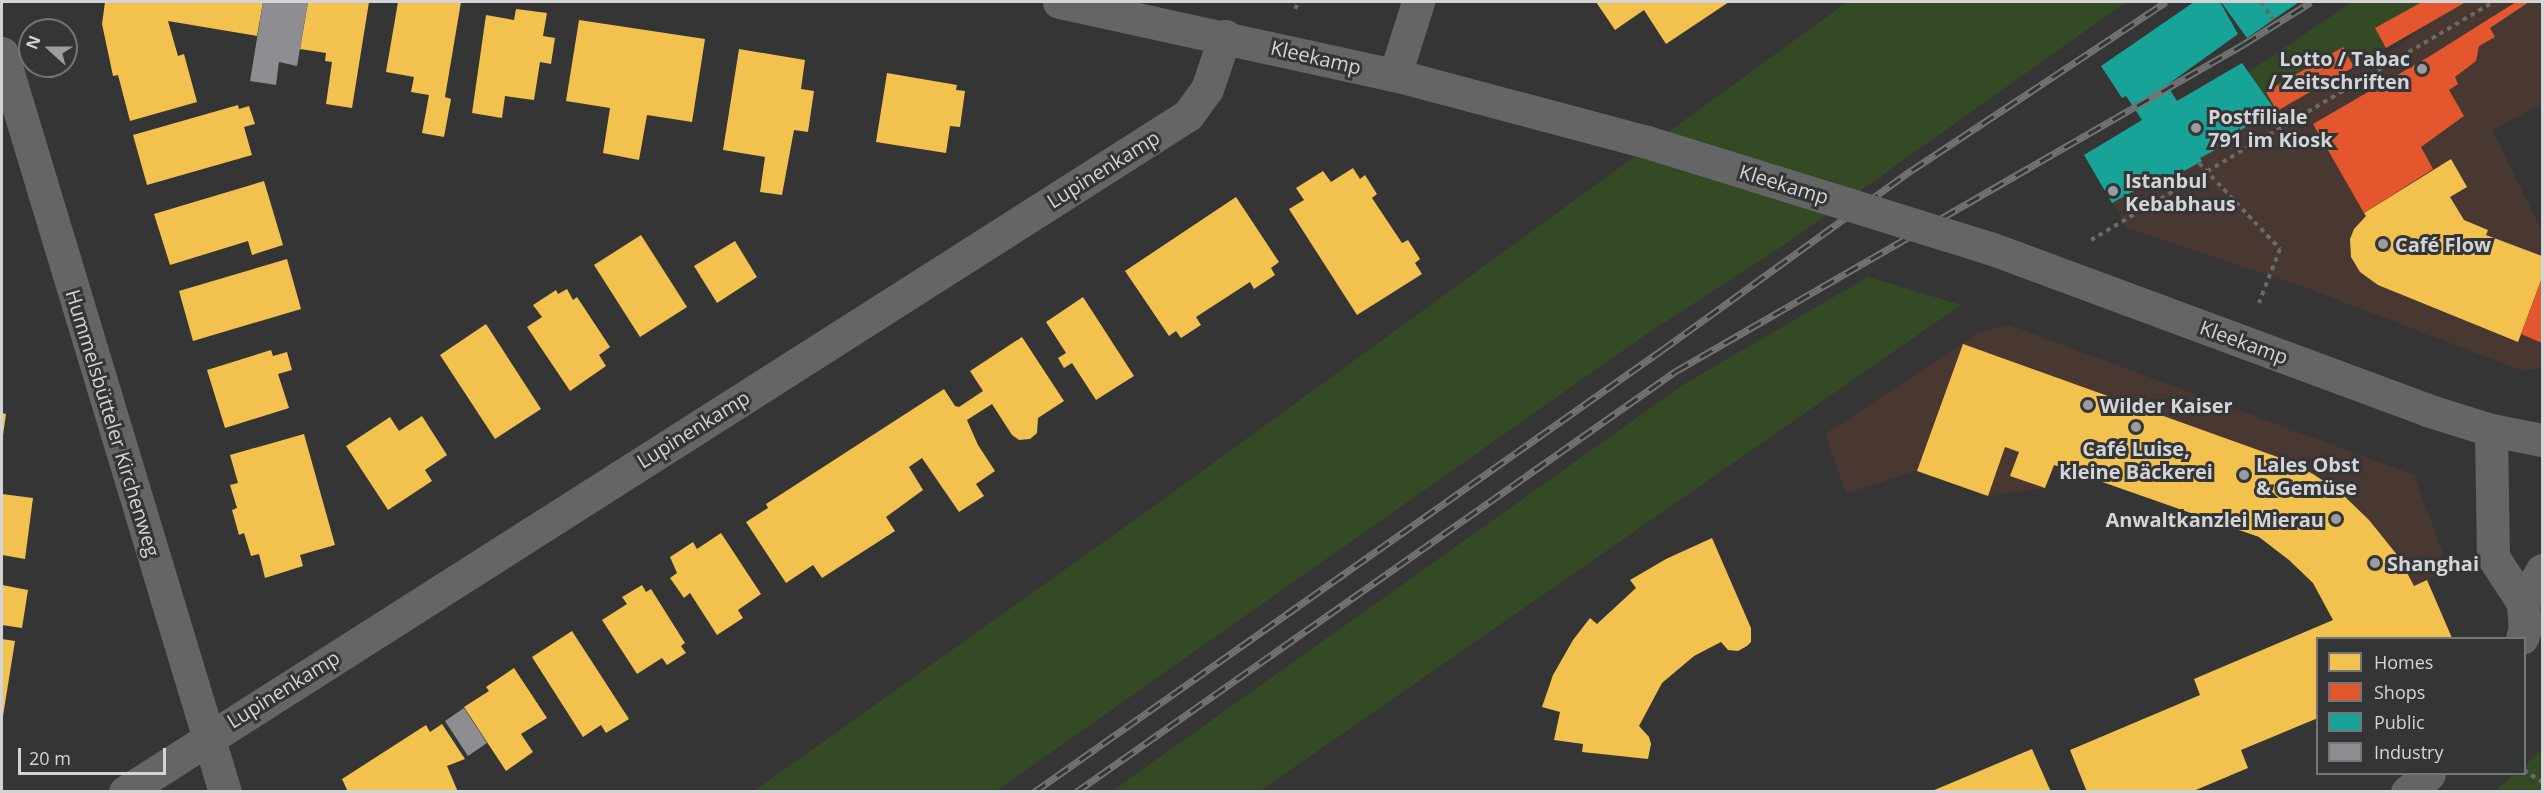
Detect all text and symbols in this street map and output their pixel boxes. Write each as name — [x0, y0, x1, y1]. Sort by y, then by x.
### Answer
north arrow — [18, 18, 78, 78]
text: N — [20, 32, 46, 52]
street label: Kleekamp — [1268, 35, 1364, 79]
place label: Lotto / Tabac / Zeitschriften — [2268, 46, 2410, 93]
marker: Lotto / Tabac / Zeitschriften — [2415, 62, 2429, 76]
place label: Postfiliale 791 im Kiosk — [2208, 104, 2333, 151]
marker: Postfiliale 791 im Kiosk — [2189, 121, 2203, 135]
street label: Lupinenkamp — [1042, 125, 1164, 213]
street label: Kleekamp — [1736, 159, 1832, 209]
place label: Istanbul Kebabhaus — [2125, 168, 2236, 215]
marker: Istanbul Kebabhaus — [2106, 184, 2120, 198]
place label: Café Flow — [2395, 232, 2491, 256]
marker: Café Flow — [2376, 237, 2390, 251]
street label: Hummelsbütteler Kirchenweg — [61, 287, 165, 559]
street label: Kleekamp — [2197, 315, 2291, 369]
street label: Lupinenkamp — [632, 385, 754, 473]
place label: Wilder Kaiser — [2100, 393, 2233, 417]
marker: Wilder Kaiser — [2081, 398, 2095, 412]
marker: Café Luise, kleine Bäckerei — [2129, 420, 2143, 434]
place label: Café Luise, kleine Bäckerei — [2059, 436, 2213, 483]
place label: Lales Obst & Gemüse — [2256, 452, 2360, 499]
marker: Lales Obst & Gemüse — [2237, 468, 2251, 482]
place label: Anwaltkanzlei Mierau — [2105, 507, 2324, 531]
marker: Anwaltkanzlei Mierau — [2329, 512, 2343, 526]
place label: Shanghai — [2387, 551, 2479, 575]
marker: Shanghai — [2368, 556, 2382, 570]
legend — [2316, 637, 2526, 775]
street label: Lupinenkamp — [222, 645, 344, 733]
text: Homes — [2374, 650, 2433, 674]
text: Shops — [2374, 680, 2425, 704]
text: Public — [2374, 710, 2425, 734]
scale bar — [21, 736, 170, 774]
text: Industry — [2374, 740, 2444, 764]
text: 20 m — [29, 746, 71, 770]

